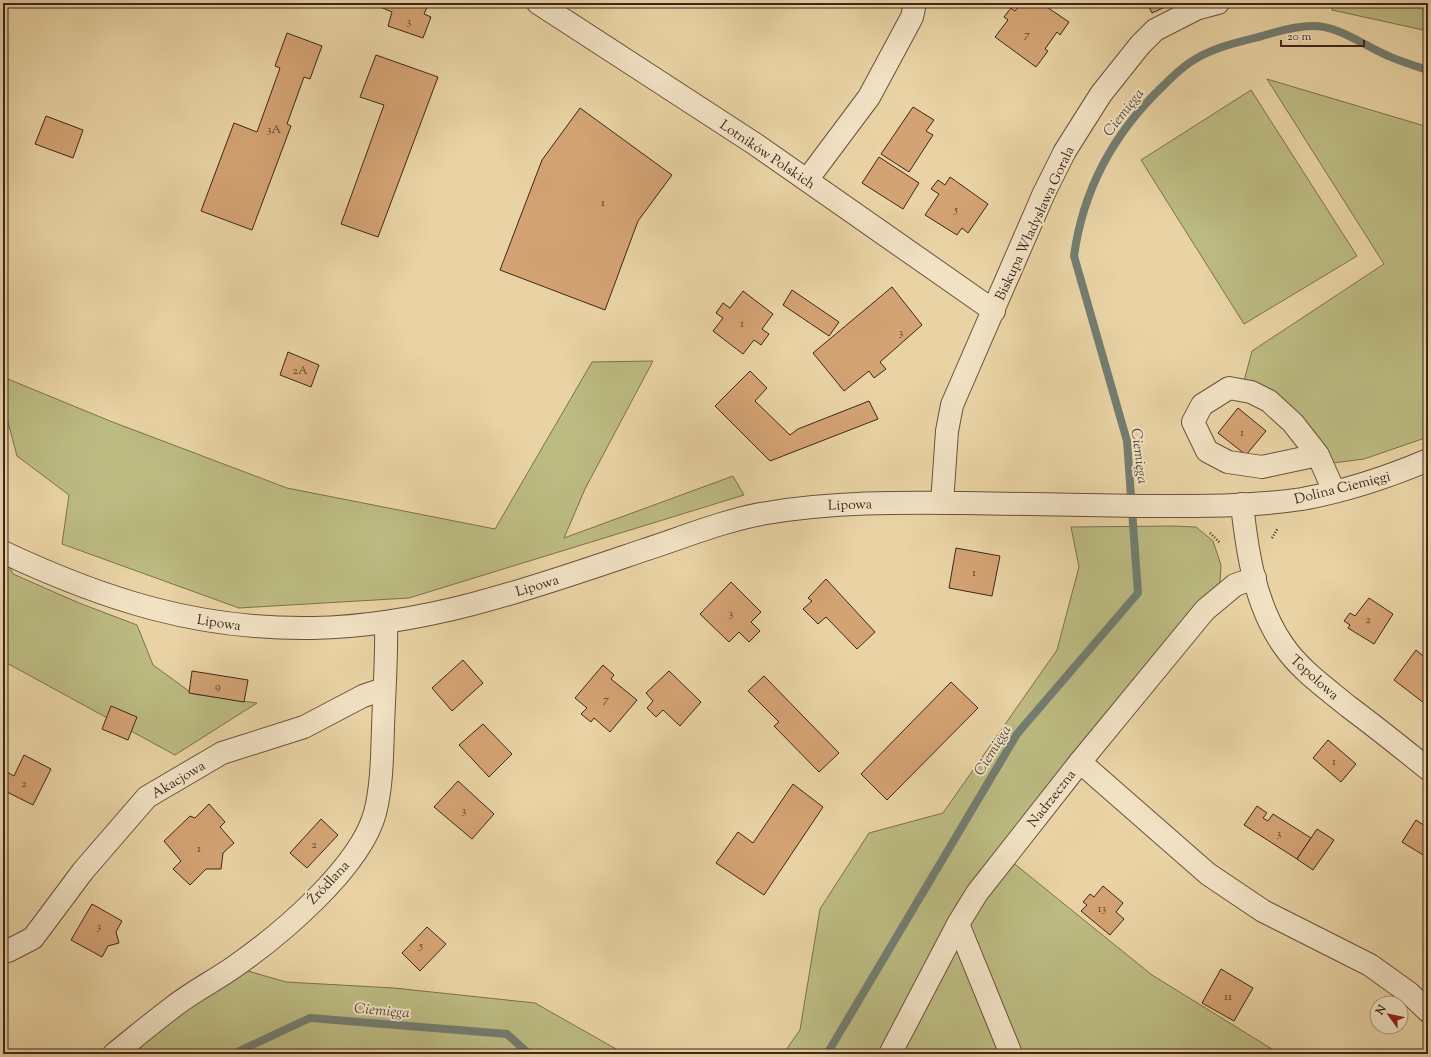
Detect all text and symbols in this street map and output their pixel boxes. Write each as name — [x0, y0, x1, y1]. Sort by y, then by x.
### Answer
house number: 3 — [407, 13, 412, 31]
scale bar — [1281, 22, 1364, 48]
house number: 7 — [1024, 26, 1030, 44]
text: 20 m — [1287, 28, 1312, 46]
water label: Ciemięga — [1099, 84, 1150, 141]
street label: Lotników Polskich — [715, 116, 819, 195]
house number: 3A — [267, 121, 282, 139]
street label: Biskupa Władysława Gorala — [991, 143, 1081, 304]
house number: 1 — [601, 194, 605, 212]
house number: 5 — [953, 201, 958, 219]
house number: 1 — [740, 315, 744, 333]
house number: 3 — [899, 324, 904, 342]
house number: 2A — [292, 362, 308, 380]
house number: 1 — [1240, 424, 1244, 442]
water label: Ciemięga — [1125, 427, 1152, 485]
street label: Dolina Ciemięgi — [1292, 467, 1393, 511]
street label: Lipowa — [828, 495, 873, 517]
house number: 1 — [972, 564, 976, 582]
street label: Lipowa — [513, 571, 562, 603]
house number: 3 — [729, 605, 734, 623]
street label: Lipowa — [195, 611, 243, 637]
house number: 2 — [1365, 611, 1371, 629]
street label: Topolowa — [1285, 651, 1343, 706]
house number: 9 — [215, 678, 221, 696]
house number: 7 — [603, 691, 609, 709]
water label: Ciemięga — [970, 721, 1017, 780]
house number: 1 — [1332, 753, 1336, 771]
street label: Akacjowa — [148, 757, 210, 805]
street label: Nadrzeczna — [1024, 766, 1082, 832]
house number: 2 — [21, 775, 27, 793]
house number: 3 — [462, 802, 467, 820]
house number: 3 — [1277, 825, 1282, 843]
house number: 2 — [311, 836, 317, 854]
house number: 1 — [197, 840, 201, 858]
street label: Źródlana — [304, 856, 355, 910]
house number: 13 — [1098, 900, 1107, 918]
house number: 3 — [97, 918, 102, 936]
house number: 5 — [418, 937, 423, 955]
house number: 11 — [1224, 988, 1232, 1006]
north arrow — [1369, 995, 1409, 1035]
water label: Ciemięga — [353, 999, 411, 1024]
text: N — [1372, 1002, 1391, 1019]

